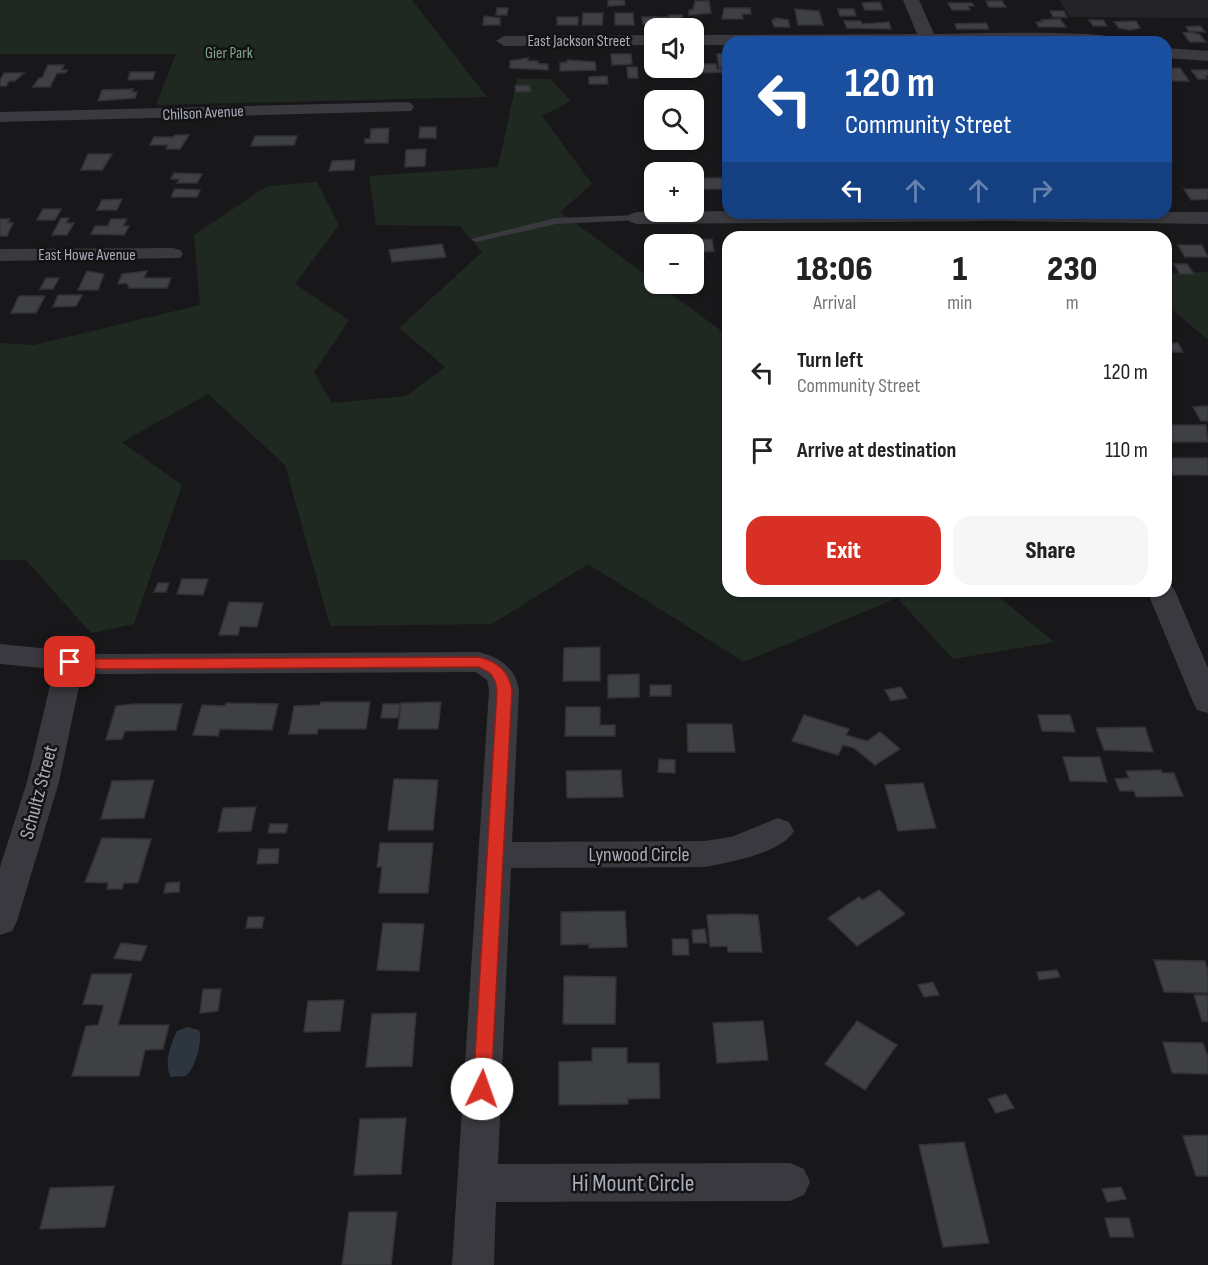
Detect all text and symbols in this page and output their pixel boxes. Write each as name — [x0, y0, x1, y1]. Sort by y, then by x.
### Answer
map controls — [644, 18, 704, 294]
button: sound — [644, 18, 704, 78]
street label: East Jackson Street — [528, 32, 631, 51]
park label: Gier Park — [205, 44, 253, 63]
text: 120 m — [845, 58, 935, 109]
icon: left — [746, 60, 824, 138]
button: search — [644, 90, 704, 150]
street label: Chilson Avenue — [162, 102, 244, 125]
text: Community Street — [845, 109, 1012, 141]
button: + — [644, 162, 704, 222]
icon: left — [836, 174, 869, 207]
icon: ahead — [899, 174, 932, 207]
icon: ahead — [962, 174, 995, 207]
icon: right — [1025, 174, 1058, 207]
button: − — [644, 234, 704, 294]
street label: East Howe Avenue — [38, 246, 136, 265]
text: 18:06 — [797, 248, 873, 291]
text: 1 — [952, 248, 967, 291]
text: 230 — [1047, 248, 1097, 291]
text: Arrival — [813, 291, 856, 315]
text: min — [947, 291, 972, 315]
text: m — [1066, 291, 1079, 315]
text: Turn left — [797, 347, 863, 374]
icon: left — [746, 356, 779, 389]
text: 120 m — [1104, 359, 1148, 386]
text: Community Street — [797, 374, 920, 398]
icon: arrive — [746, 434, 779, 467]
text: Arrive at destination — [797, 437, 956, 464]
text: 110 m — [1105, 437, 1148, 464]
button: Exit — [746, 516, 941, 585]
button: Share — [953, 516, 1148, 585]
pin — [44, 636, 95, 687]
icon: arrive — [53, 645, 86, 678]
street label: Schultz Street — [15, 743, 63, 842]
street label: Lynwood Circle — [588, 843, 690, 867]
position arrow — [450, 1057, 514, 1121]
street label: Hi Mount Circle — [572, 1169, 694, 1198]

